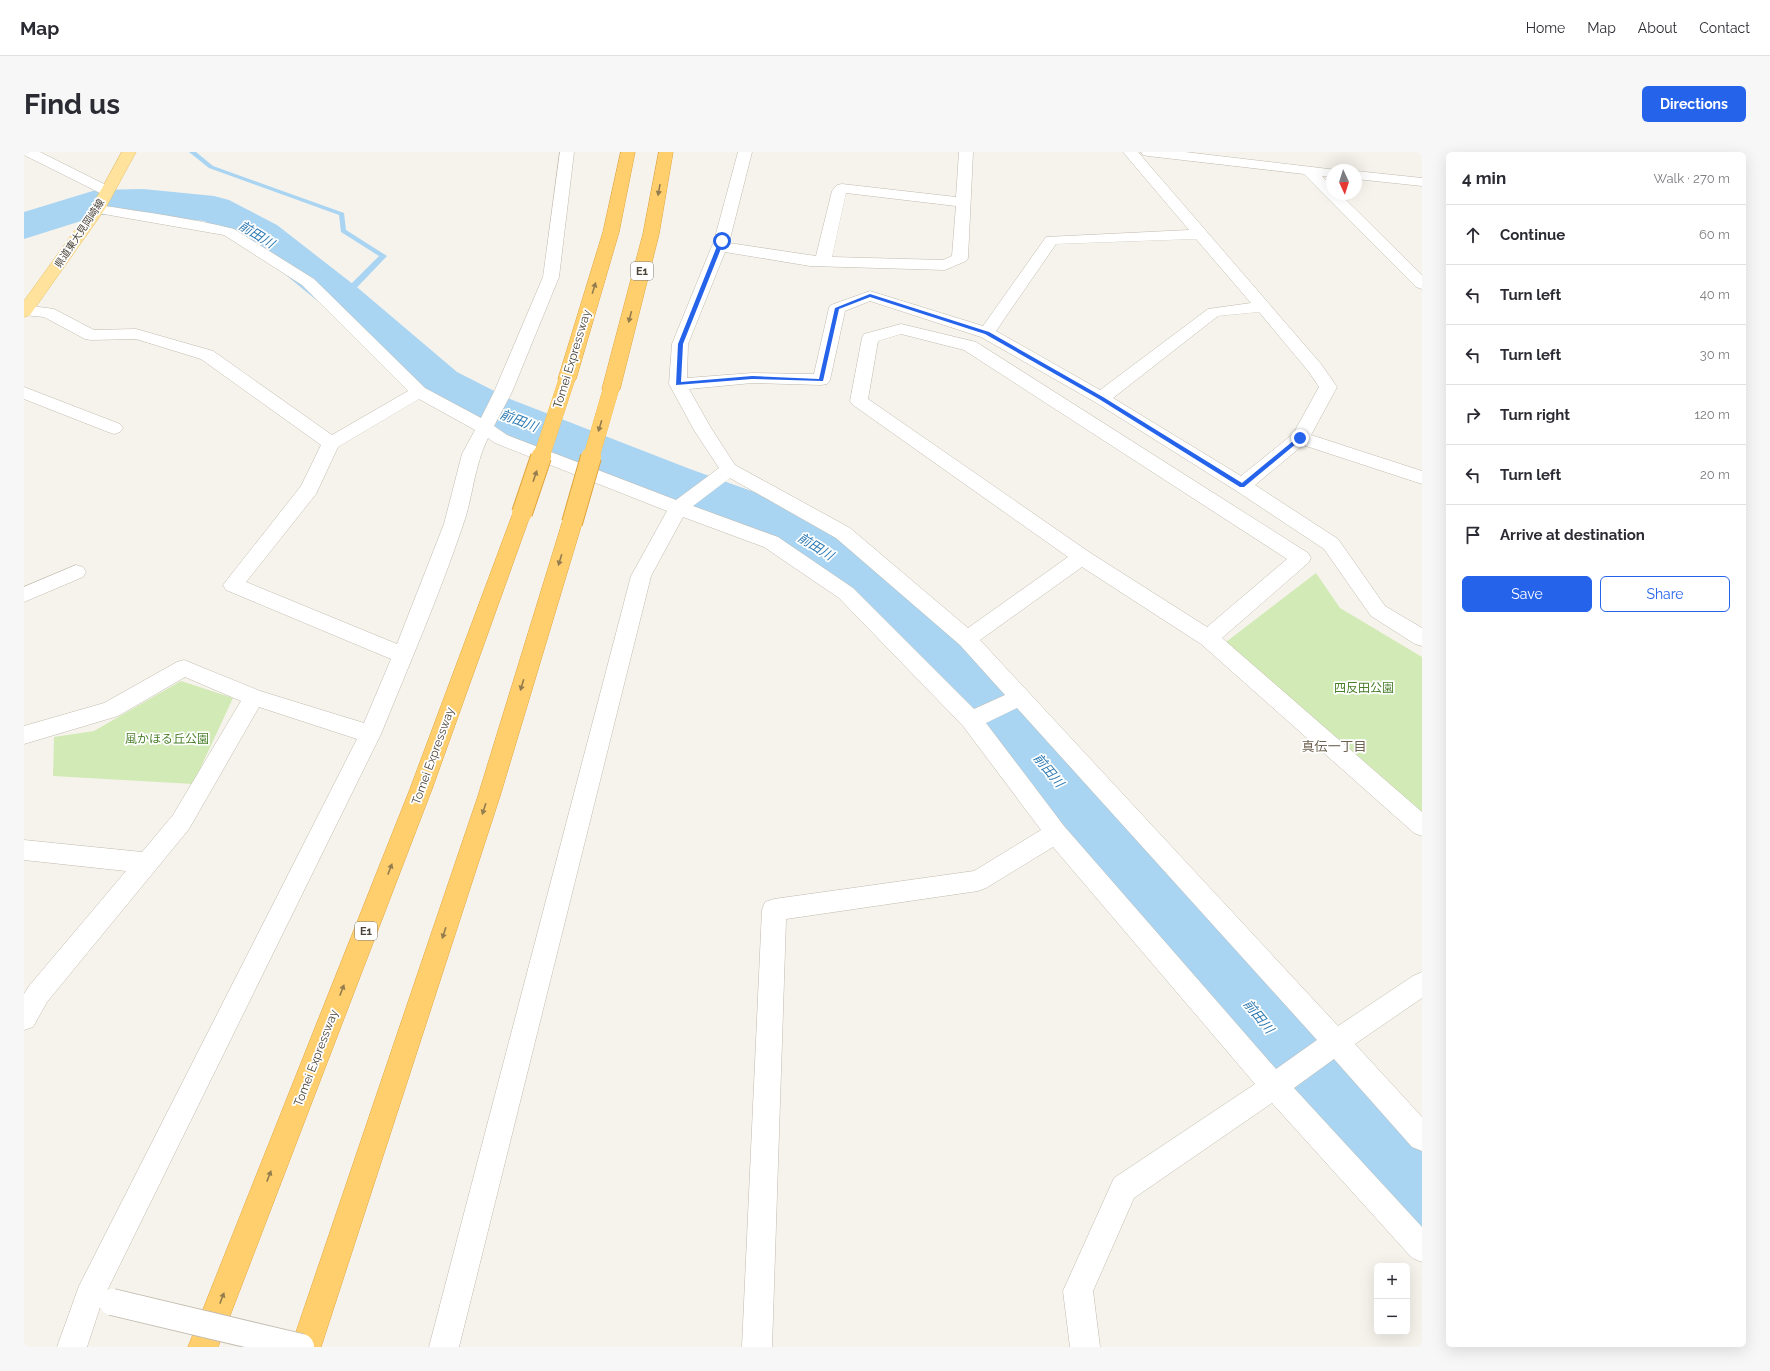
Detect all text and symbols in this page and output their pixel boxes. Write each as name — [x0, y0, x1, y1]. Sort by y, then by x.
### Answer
text: Map — [20, 17, 59, 39]
text: Home — [1526, 20, 1565, 36]
text: Map — [1587, 20, 1616, 36]
text: About — [1638, 20, 1677, 36]
text: Contact — [1699, 20, 1750, 36]
button: Directions — [1642, 86, 1746, 122]
text: Find us — [24, 88, 120, 121]
north arrow — [1326, 164, 1362, 200]
text: 4 min — [1462, 168, 1506, 188]
text: Walk · 270 m — [1654, 171, 1730, 186]
one-way arrow — [656, 184, 662, 196]
street label: 県道東大見岡崎線 — [52, 197, 106, 270]
water label: 前田川 — [236, 218, 279, 252]
icon: ahead — [1462, 224, 1484, 246]
text: Continue — [1500, 226, 1565, 244]
text: 60 m — [1699, 227, 1730, 242]
route start — [713, 232, 731, 250]
road number: E1 — [631, 262, 653, 280]
one-way arrow — [591, 281, 597, 293]
icon: left — [1462, 284, 1484, 306]
text: Turn left — [1500, 286, 1561, 304]
text: 40 m — [1700, 287, 1730, 302]
street label: Tomei Expressway — [550, 307, 594, 410]
one-way arrow — [627, 311, 633, 323]
icon: left — [1462, 344, 1484, 366]
text: Turn left — [1500, 346, 1561, 364]
text: 30 m — [1700, 347, 1730, 362]
icon: right — [1462, 404, 1484, 426]
water label: 前田川 — [498, 406, 542, 435]
text: Turn right — [1500, 406, 1570, 424]
text: 120 m — [1694, 407, 1730, 422]
one-way arrow — [597, 420, 603, 432]
route end — [1291, 429, 1309, 447]
icon: left — [1462, 464, 1484, 486]
text: Turn left — [1500, 466, 1561, 484]
text: 20 m — [1700, 467, 1730, 482]
one-way arrow — [532, 470, 538, 482]
icon: arrive — [1462, 524, 1484, 546]
text: Arrive at destination — [1500, 526, 1645, 544]
water label: 前田川 — [795, 530, 838, 564]
one-way arrow — [557, 555, 563, 567]
button: Save — [1462, 576, 1592, 612]
button: Share — [1600, 576, 1730, 612]
one-way arrow — [519, 679, 525, 691]
park label: 四反田公園 — [1334, 681, 1394, 695]
street label: Tomei Expressway — [409, 705, 457, 807]
park label: 風かほる丘公園 — [125, 732, 209, 746]
district label: 真伝一丁目 — [1301, 739, 1367, 754]
water label: 前田川 — [1030, 751, 1068, 792]
one-way arrow — [481, 803, 487, 815]
one-way arrow — [387, 864, 393, 875]
road number: E1 — [355, 922, 377, 940]
one-way arrow — [441, 927, 447, 939]
one-way arrow — [340, 984, 346, 996]
water label: 前田川 — [1241, 996, 1278, 1038]
street label: Tomei Expressway — [291, 1007, 341, 1108]
one-way arrow — [267, 1170, 273, 1182]
map controls — [1374, 1263, 1410, 1335]
button: + — [1374, 1263, 1410, 1299]
one-way arrow — [219, 1291, 225, 1303]
button: − — [1374, 1299, 1410, 1335]

